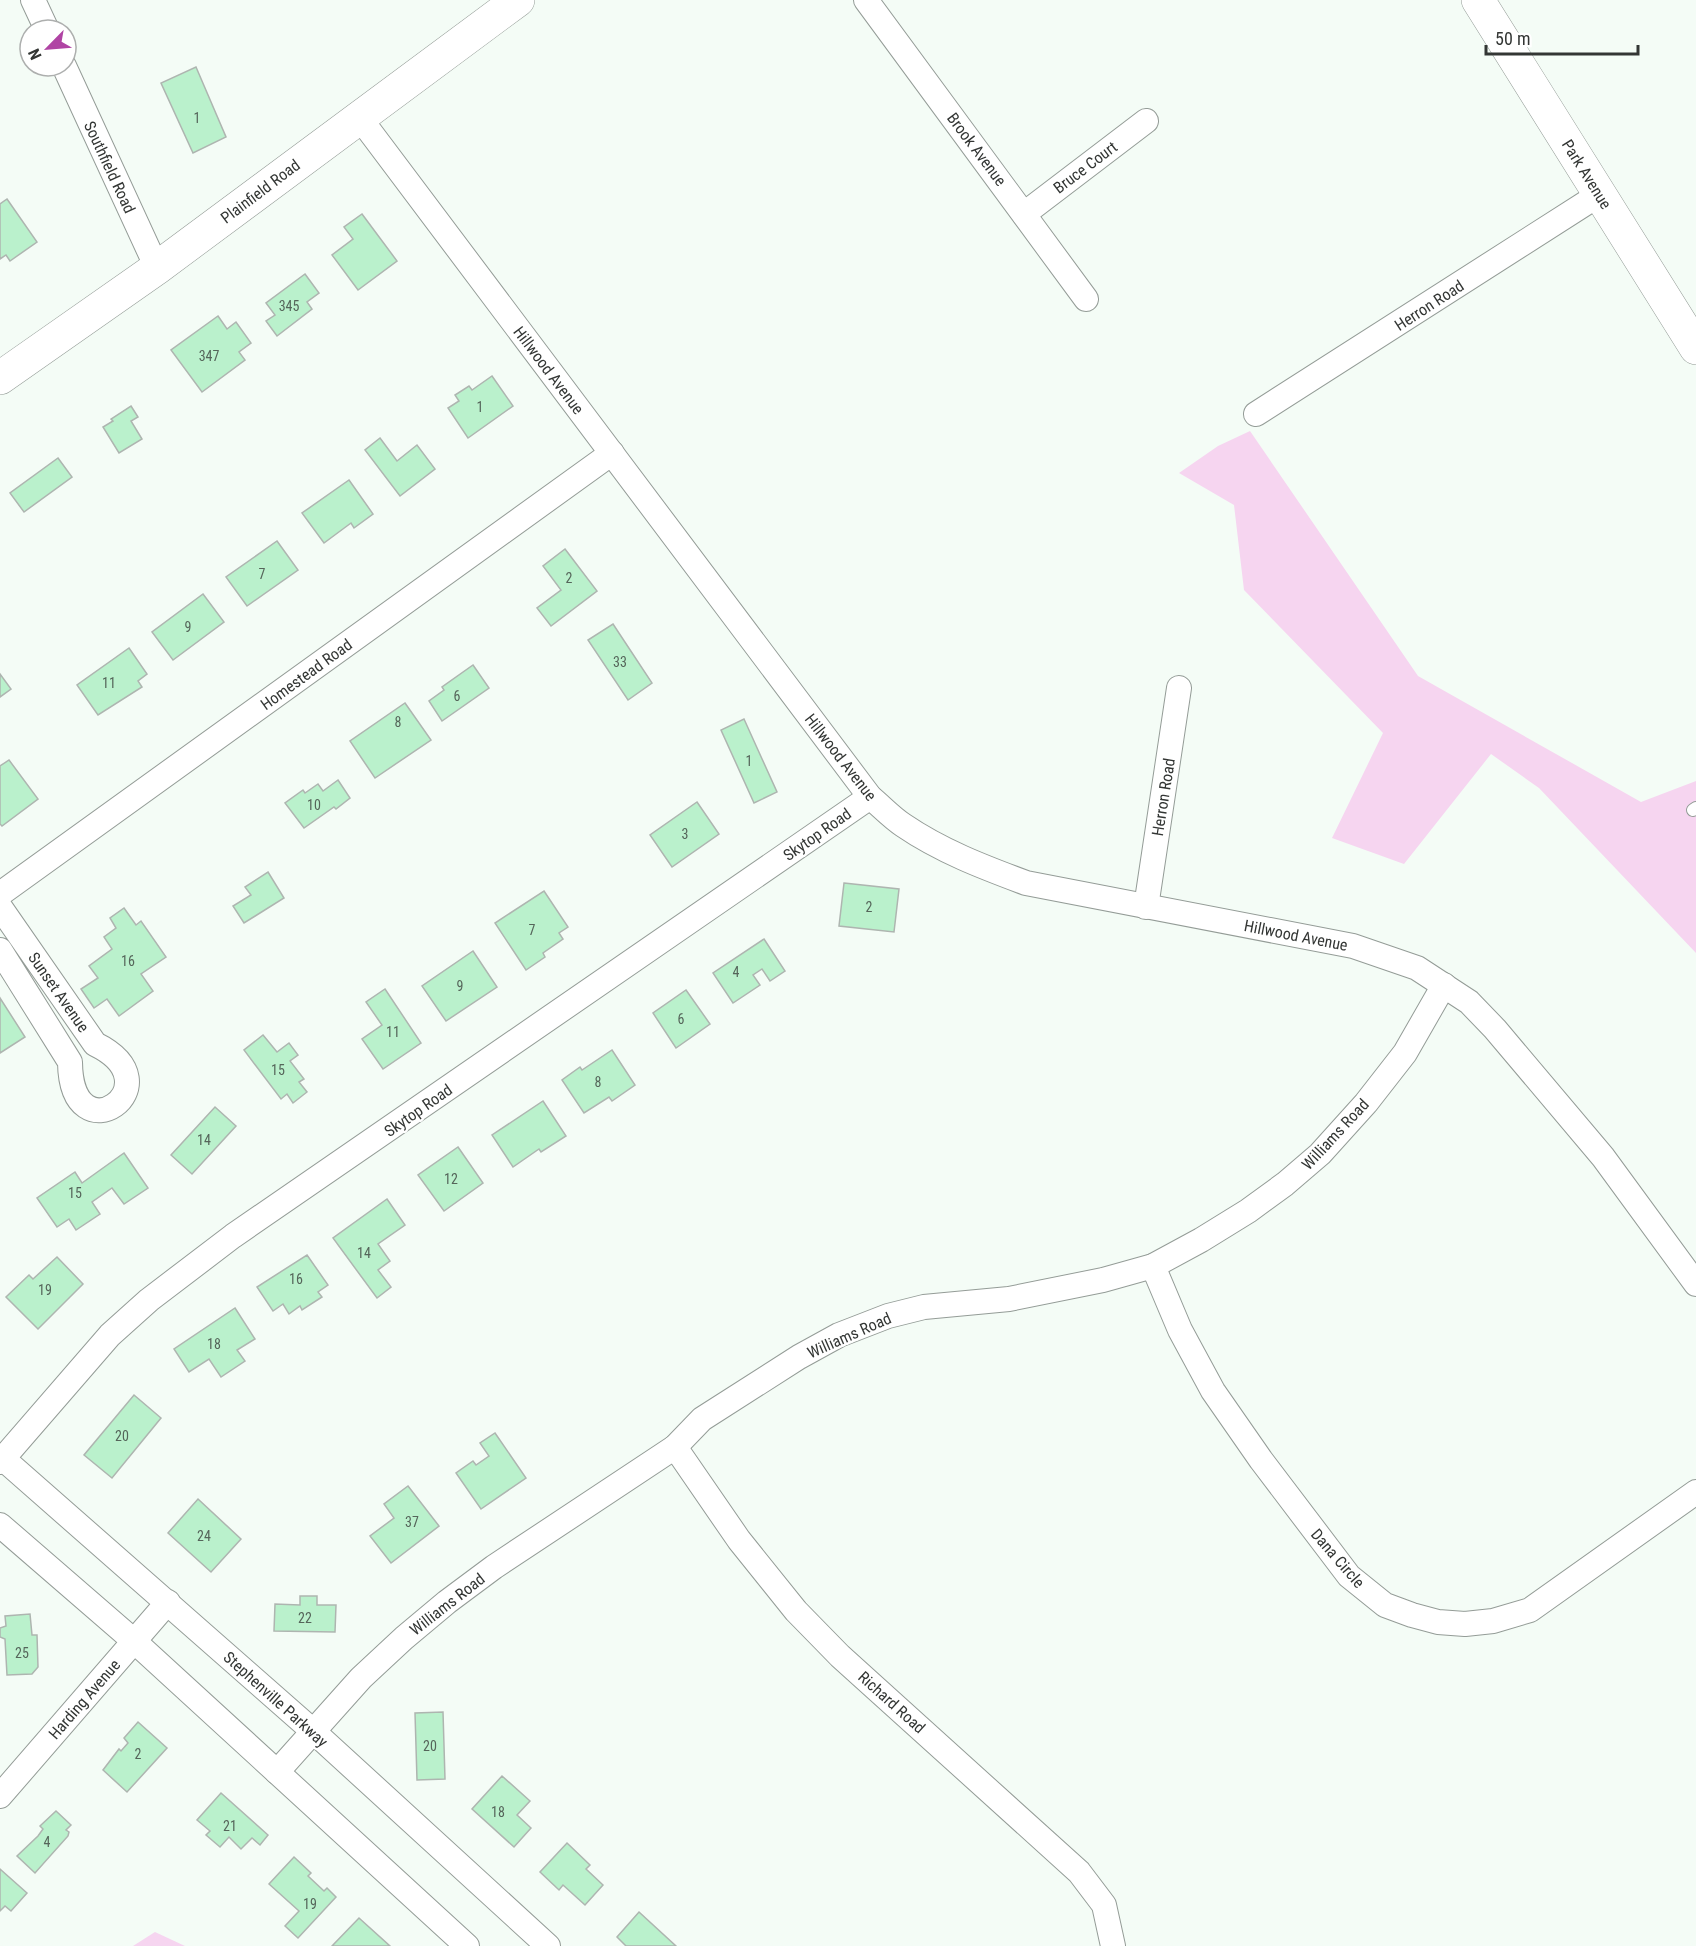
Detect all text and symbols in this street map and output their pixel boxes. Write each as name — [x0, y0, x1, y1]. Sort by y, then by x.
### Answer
north arrow — [18, 18, 78, 78]
scale bar — [1486, 18, 1638, 56]
text: 50 m — [1495, 28, 1530, 49]
text: N — [24, 46, 46, 63]
street label: Brook Avenue — [943, 109, 1010, 190]
house number: 1 — [194, 110, 200, 126]
street label: Southfield Road — [80, 118, 139, 216]
street label: Park Avenue — [1558, 136, 1615, 212]
street label: Bruce Court — [1050, 137, 1121, 197]
street label: Plainfield Road — [217, 155, 304, 227]
street label: Herron Road — [1391, 276, 1467, 335]
house number: 345 — [279, 298, 299, 314]
street label: Hillwood Avenue — [509, 323, 588, 418]
house number: 347 — [199, 348, 219, 364]
house number: 1 — [477, 399, 483, 415]
house number: 7 — [259, 566, 266, 582]
house number: 2 — [566, 570, 573, 586]
house number: 9 — [185, 619, 191, 635]
street label: Homestead Road — [257, 635, 356, 714]
house number: 33 — [613, 654, 627, 670]
house number: 11 — [102, 675, 116, 691]
house number: 6 — [454, 688, 461, 704]
street label: Hillwood Avenue — [801, 710, 880, 805]
house number: 8 — [395, 714, 402, 730]
house number: 1 — [746, 753, 752, 769]
street label: Herron Road — [1148, 757, 1179, 837]
house number: 10 — [307, 797, 321, 813]
street label: Skytop Road — [780, 804, 855, 865]
house number: 3 — [682, 826, 688, 842]
house number: 2 — [866, 899, 873, 915]
street label: Hillwood Avenue — [1243, 916, 1349, 955]
house number: 7 — [529, 922, 536, 938]
street label: Sunset Avenue — [24, 949, 93, 1036]
house number: 16 — [121, 953, 135, 969]
house number: 4 — [733, 964, 740, 980]
house number: 9 — [457, 978, 463, 994]
house number: 6 — [678, 1011, 685, 1027]
house number: 11 — [386, 1024, 400, 1040]
house number: 15 — [271, 1062, 285, 1078]
house number: 8 — [595, 1074, 602, 1090]
street label: Skytop Road — [381, 1080, 456, 1141]
street label: Williams Road — [1298, 1095, 1373, 1174]
house number: 14 — [197, 1132, 211, 1148]
house number: 12 — [444, 1171, 458, 1187]
house number: 15 — [68, 1185, 82, 1201]
house number: 14 — [357, 1245, 371, 1261]
house number: 16 — [289, 1271, 303, 1287]
house number: 19 — [38, 1282, 52, 1298]
street label: Williams Road — [804, 1309, 894, 1362]
house number: 18 — [207, 1336, 221, 1352]
house number: 20 — [115, 1428, 129, 1444]
house number: 37 — [405, 1514, 419, 1530]
street label: Dana Circle — [1307, 1525, 1368, 1592]
house number: 24 — [197, 1528, 211, 1544]
street label: Williams Road — [406, 1569, 488, 1639]
house number: 22 — [298, 1610, 312, 1626]
house number: 25 — [15, 1645, 29, 1661]
street label: Stephenville Parkway — [220, 1648, 332, 1751]
street label: Harding Avenue — [45, 1656, 124, 1743]
street label: Richard Road — [854, 1667, 929, 1737]
house number: 20 — [423, 1738, 437, 1754]
house number: 2 — [135, 1746, 142, 1762]
house number: 18 — [491, 1804, 505, 1820]
house number: 21 — [223, 1818, 237, 1834]
house number: 4 — [44, 1834, 51, 1850]
house number: 19 — [303, 1896, 317, 1912]

